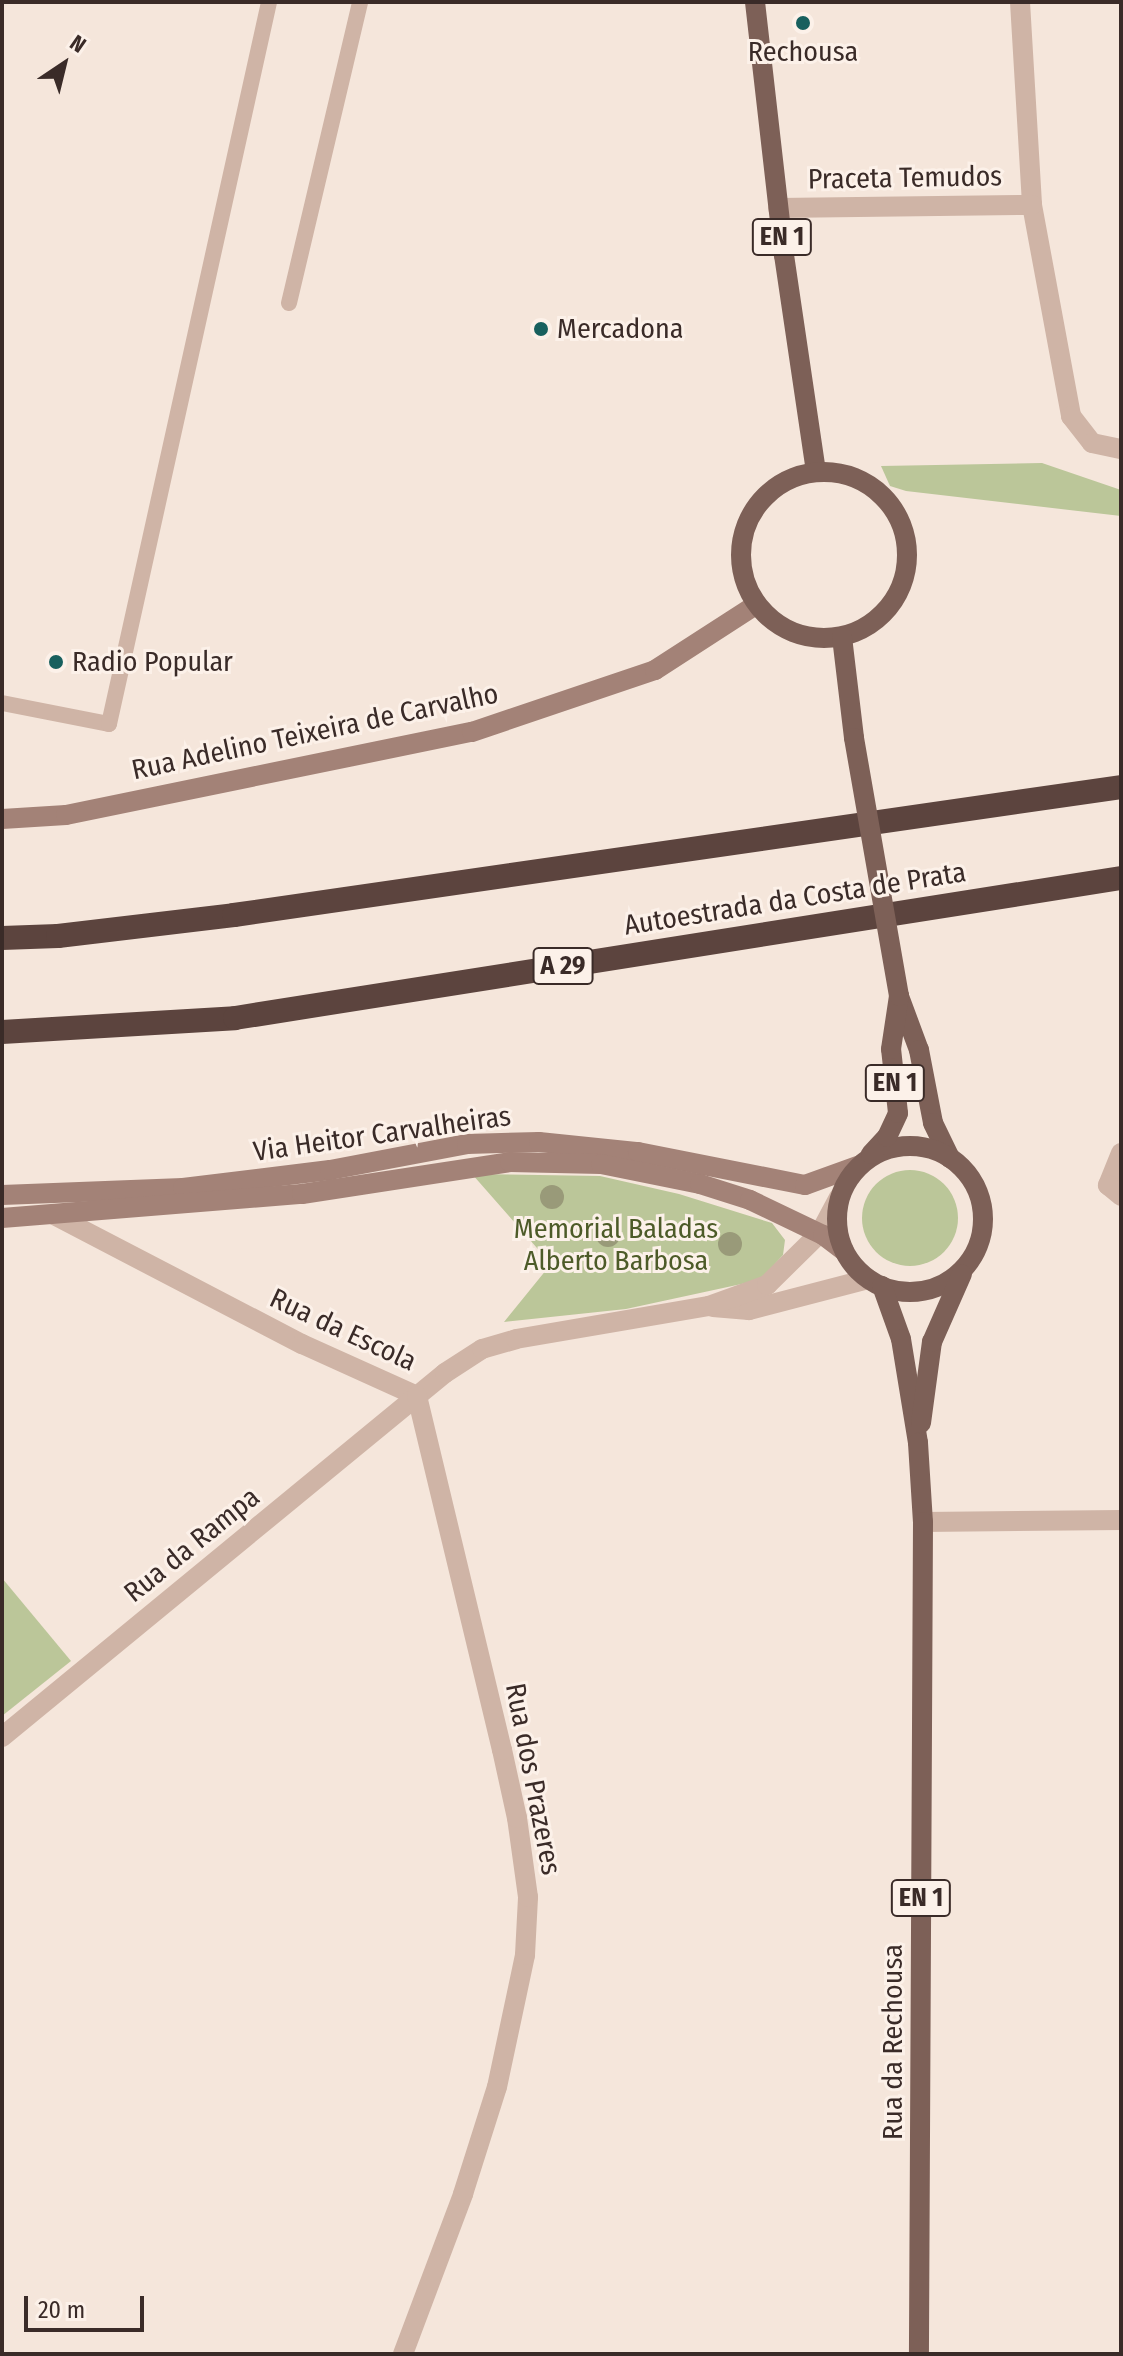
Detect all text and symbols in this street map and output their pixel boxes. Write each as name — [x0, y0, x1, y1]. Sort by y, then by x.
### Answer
marker: Rechousa — [794, 14, 812, 32]
north arrow — [24, 24, 104, 104]
text: N — [65, 29, 91, 59]
place label: Rechousa — [748, 35, 858, 69]
street label: Praceta Temudos — [808, 160, 1002, 196]
road number: EN 1 — [750, 215, 814, 259]
place label: Mercadona — [557, 312, 683, 346]
marker: Mercadona — [532, 320, 550, 338]
place label: Radio Popular — [72, 645, 233, 679]
marker: Radio Popular — [47, 653, 65, 671]
street label: Rua Adelino Teixeira de Carvalho — [129, 677, 501, 787]
street label: Autoestrada da Costa de Prata — [622, 855, 968, 943]
road number: A 29 — [531, 944, 595, 988]
road number: EN 1 — [863, 1061, 927, 1105]
street label: Via Heitor Carvalheiras — [251, 1099, 513, 1169]
park label: Memorial Baladas Alberto Barbosa — [514, 1212, 718, 1278]
street label: Rua da Escola — [264, 1281, 422, 1379]
street label: Rua da Rampa — [118, 1480, 266, 1610]
street label: Rua dos Prazeres — [498, 1680, 568, 1878]
road number: EN 1 — [889, 1876, 953, 1920]
street label: Rua da Rechousa — [876, 1944, 910, 2140]
scale bar — [28, 2280, 148, 2330]
text: 20 m — [38, 2296, 85, 2324]

